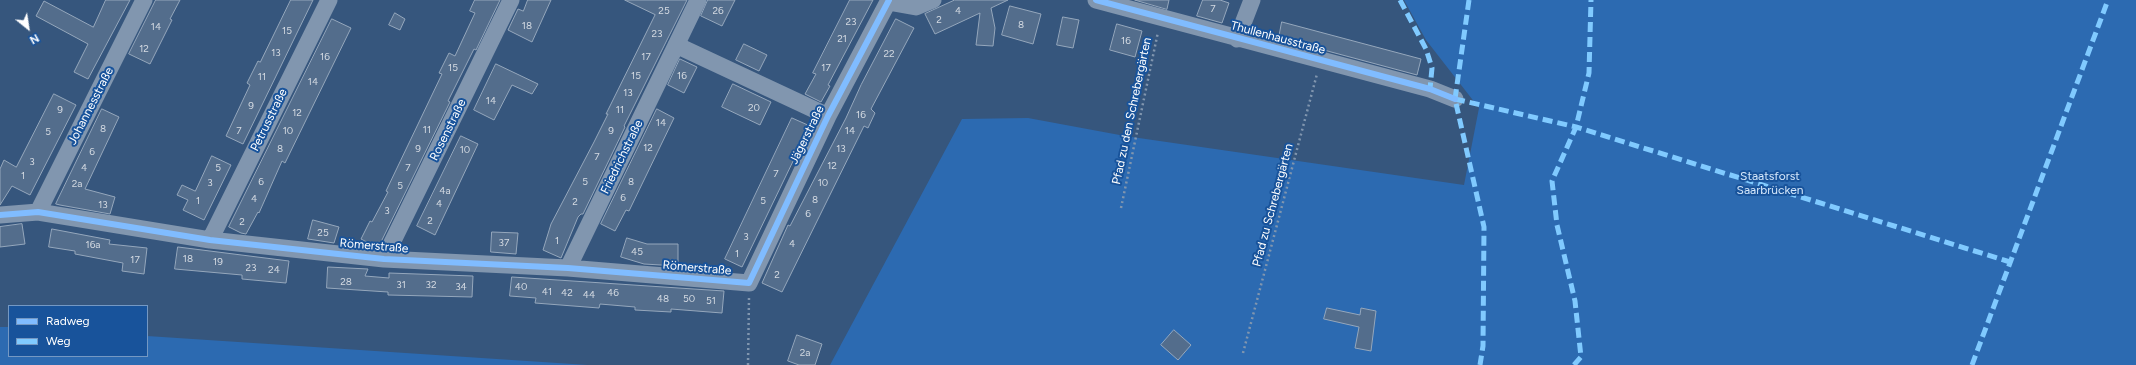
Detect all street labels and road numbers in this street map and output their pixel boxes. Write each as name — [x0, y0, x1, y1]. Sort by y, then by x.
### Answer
street label: Thullenhausstraße — [1229, 18, 1327, 58]
street label: Pfad zu den Schrebergärten — [1109, 36, 1155, 186]
street label: Johannesstraße — [65, 65, 117, 147]
street label: Petrusstraße — [248, 86, 290, 154]
street label: Rosenstraße — [427, 97, 469, 163]
street label: Jägerstraße — [787, 103, 827, 167]
street label: Friedrichstraße — [598, 118, 646, 196]
street label: Pfad zu Schrebergärten — [1250, 142, 1296, 268]
street label: Römerstraße — [339, 236, 409, 256]
street label: Römerstraße — [662, 258, 732, 278]

